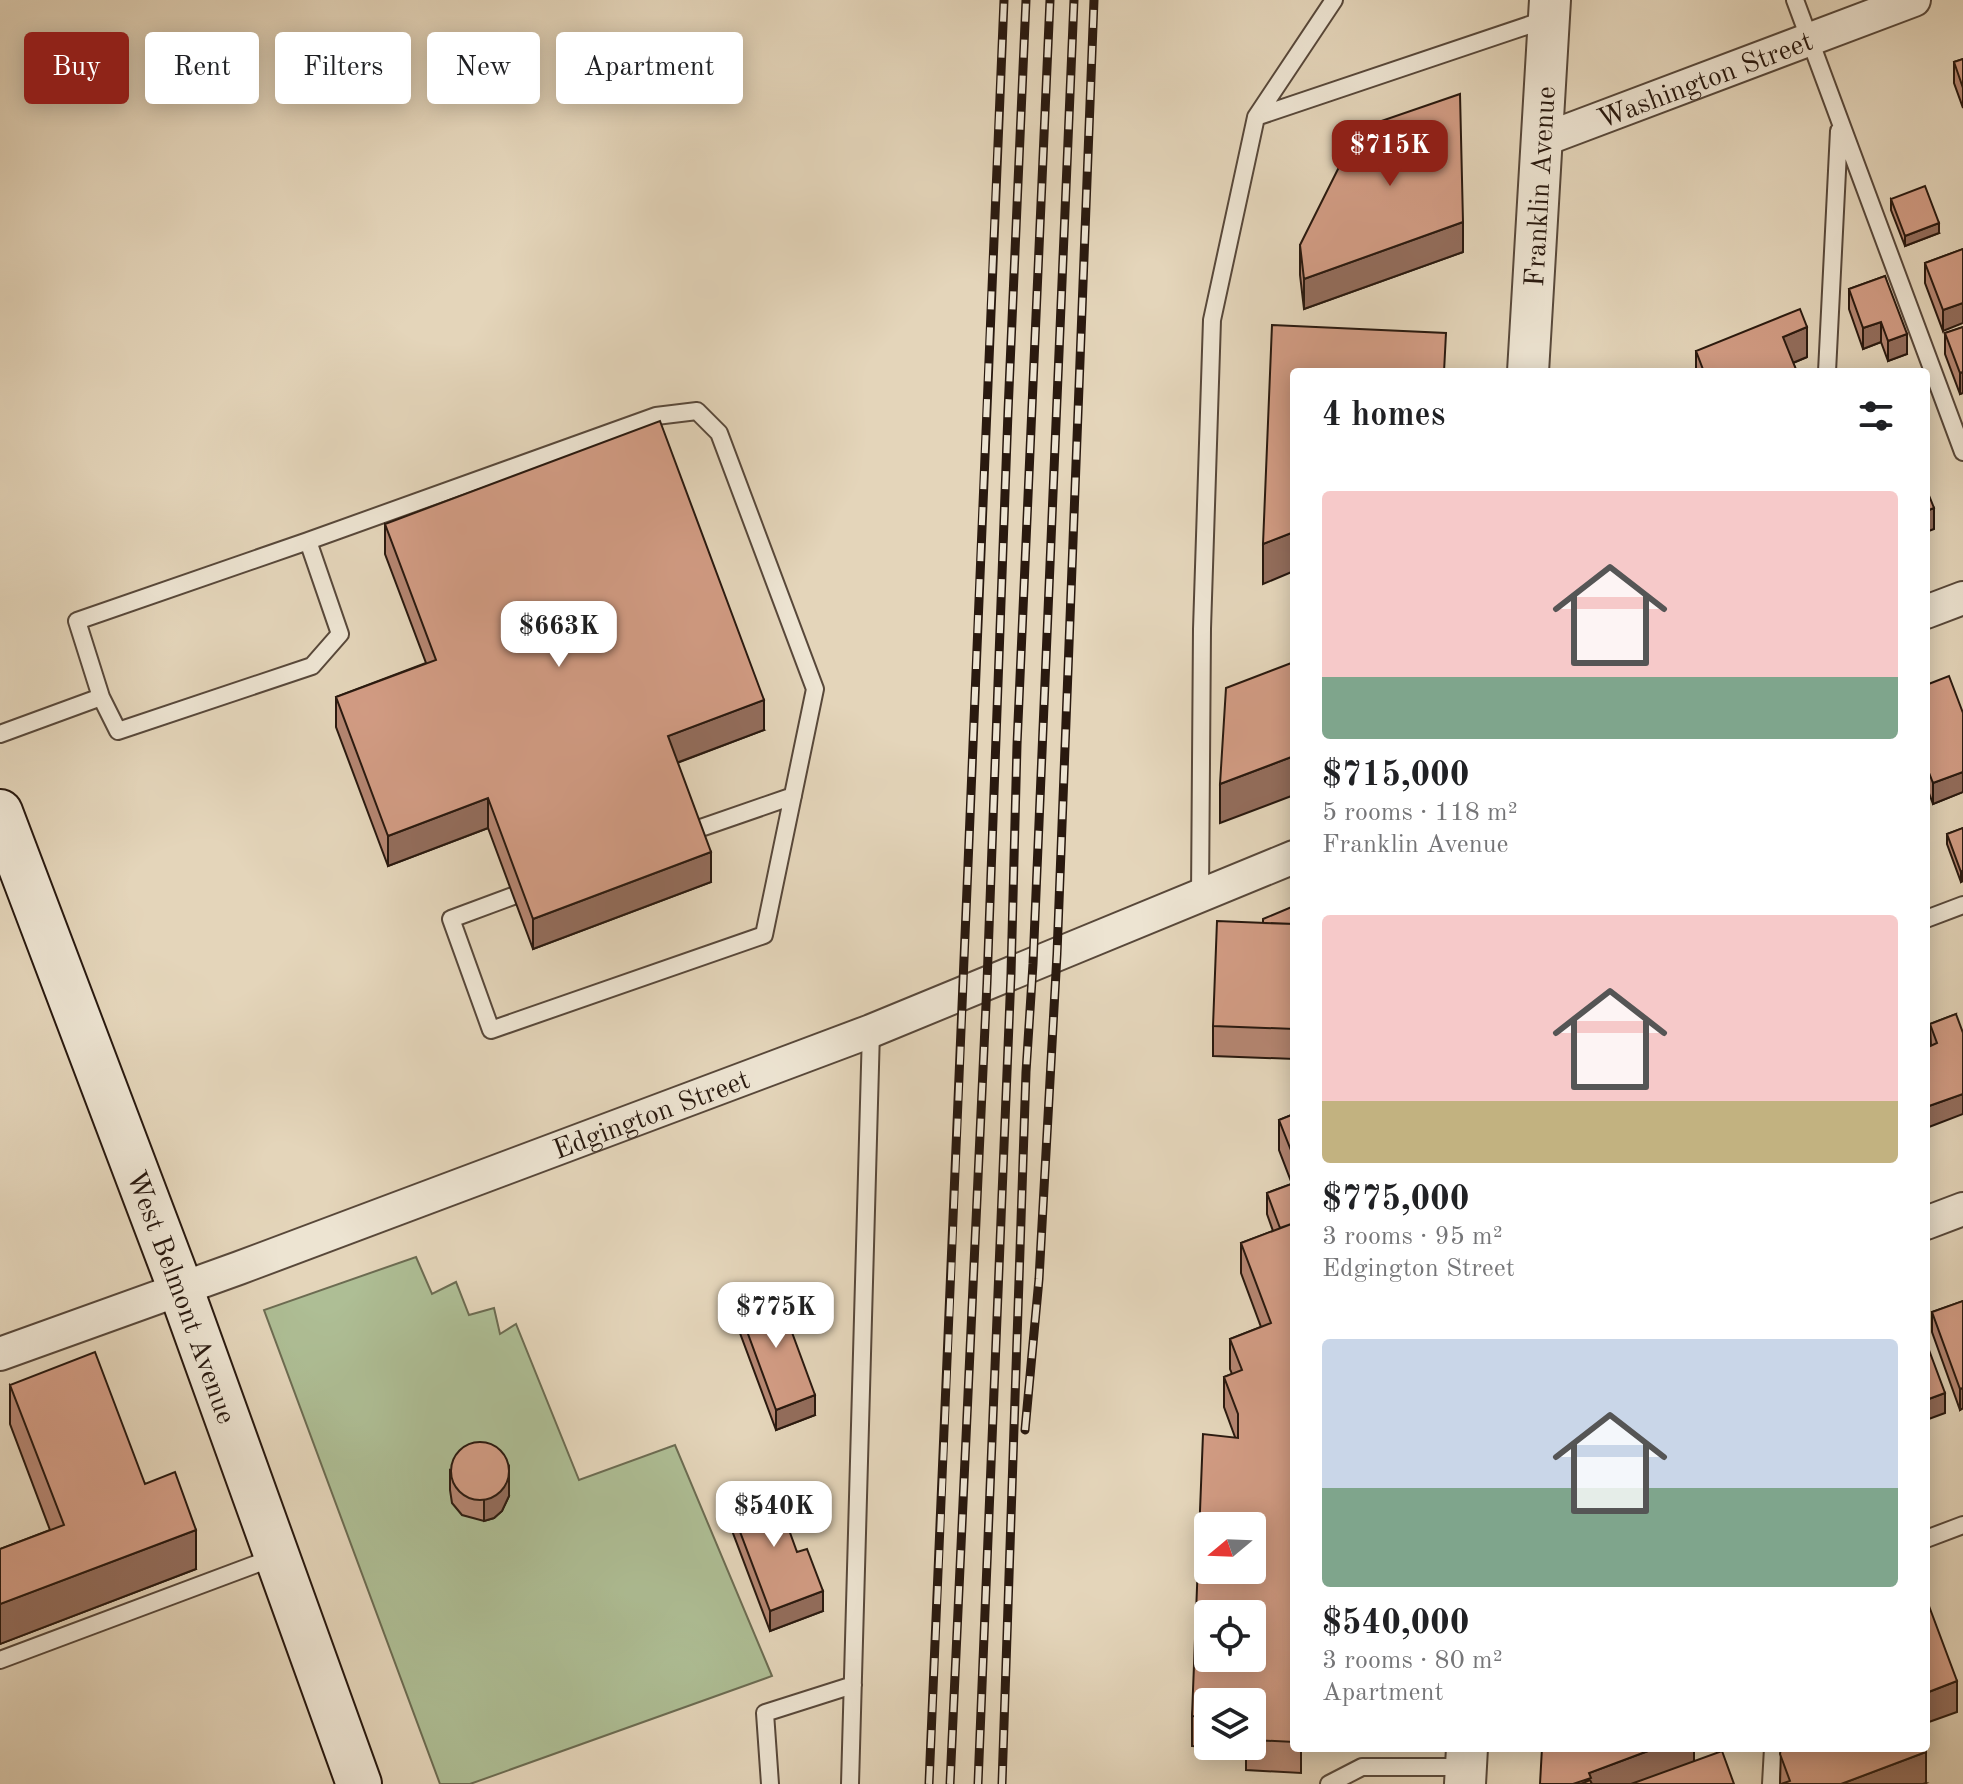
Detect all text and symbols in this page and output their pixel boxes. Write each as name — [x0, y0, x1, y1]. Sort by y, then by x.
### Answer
street label: Washington Street — [1594, 28, 1817, 135]
chip: Buy — [24, 32, 129, 104]
chip: Rent — [145, 32, 259, 104]
chip: Filters — [275, 32, 411, 104]
chip: New — [427, 32, 540, 104]
chip: Apartment — [556, 32, 743, 104]
street label: Franklin Avenue — [1522, 85, 1562, 288]
pin: $715K — [1334, 120, 1446, 188]
text: $715K — [1350, 133, 1430, 159]
icon: filters — [1854, 394, 1898, 438]
text: 4 homes — [1322, 399, 1445, 433]
icon: home — [1538, 543, 1682, 687]
pin: $663K — [503, 601, 615, 669]
text: $663K — [519, 614, 599, 640]
text: $715,000 — [1322, 759, 1470, 793]
text: 5 rooms · 118 m² — [1322, 800, 1518, 826]
text: Franklin Avenue — [1322, 832, 1509, 858]
icon: home — [1538, 967, 1682, 1111]
street label: Edgington Street — [550, 1067, 754, 1166]
street label: West Belmont Avenue — [120, 1167, 239, 1428]
text: $775,000 — [1322, 1183, 1470, 1217]
text: 3 rooms · 95 m² — [1322, 1224, 1503, 1250]
text: Edgington Street — [1322, 1256, 1515, 1282]
pin: $775K — [720, 1282, 832, 1350]
text: $775K — [736, 1295, 816, 1321]
icon: home — [1538, 1391, 1682, 1535]
pin: $540K — [718, 1481, 830, 1549]
text: $540K — [734, 1494, 814, 1520]
north arrow — [1194, 1512, 1266, 1584]
map controls — [1194, 1512, 1266, 1760]
button: locate — [1194, 1600, 1266, 1672]
text: $540,000 — [1322, 1607, 1470, 1641]
text: 3 rooms · 80 m² — [1322, 1648, 1503, 1674]
text: Apartment — [1322, 1680, 1444, 1706]
button: layers — [1194, 1688, 1266, 1760]

